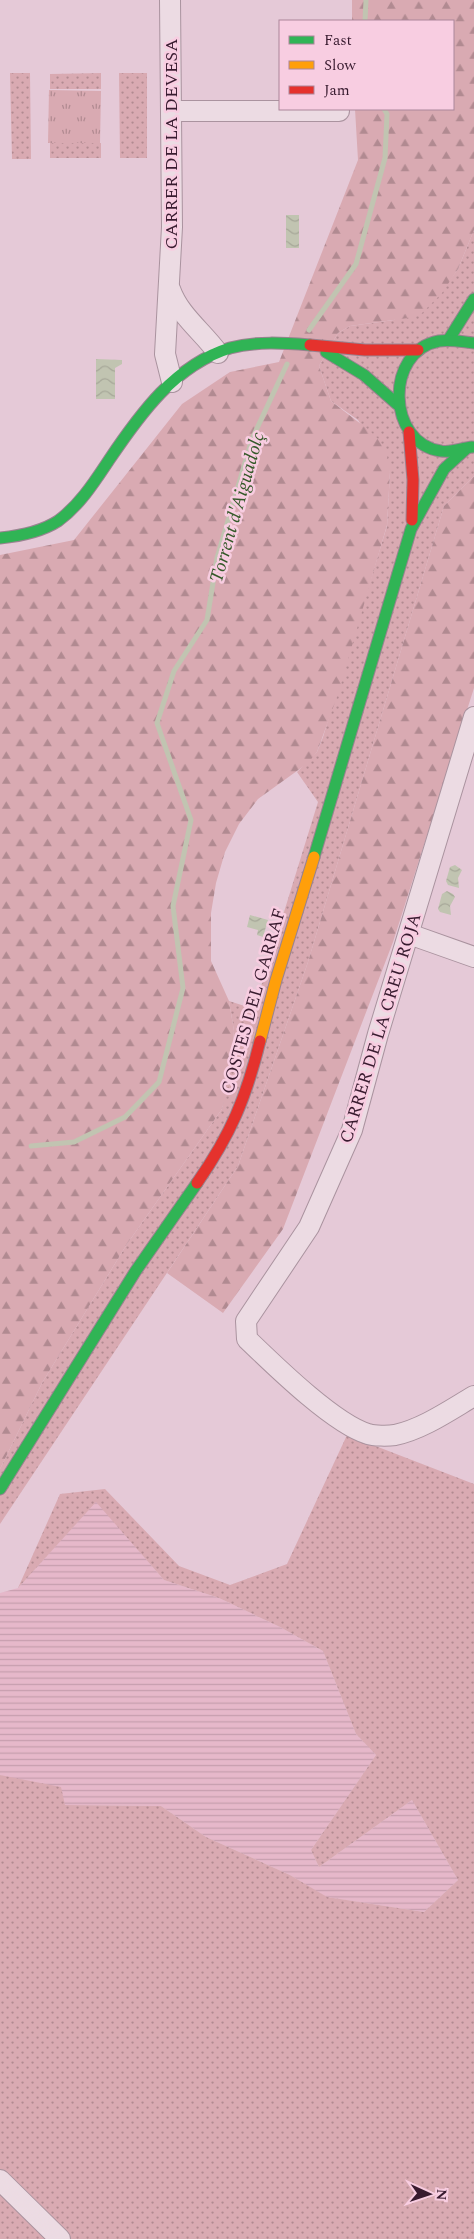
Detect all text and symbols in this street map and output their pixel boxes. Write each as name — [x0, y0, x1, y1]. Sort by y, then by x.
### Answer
legend — [279, 20, 454, 110]
text: Fast — [324, 29, 352, 52]
street label: CARRER DE LA DEVESA — [158, 39, 185, 249]
text: Slow — [324, 54, 356, 77]
text: Jam — [324, 79, 350, 102]
water label: Torrent d'Aiguadolç — [202, 429, 273, 586]
street label: COSTES DEL GARRAF — [214, 905, 293, 1097]
street label: CARRER DE LA CREU ROJA — [333, 910, 428, 1147]
north arrow — [404, 2169, 454, 2219]
text: N — [431, 2188, 452, 2201]

